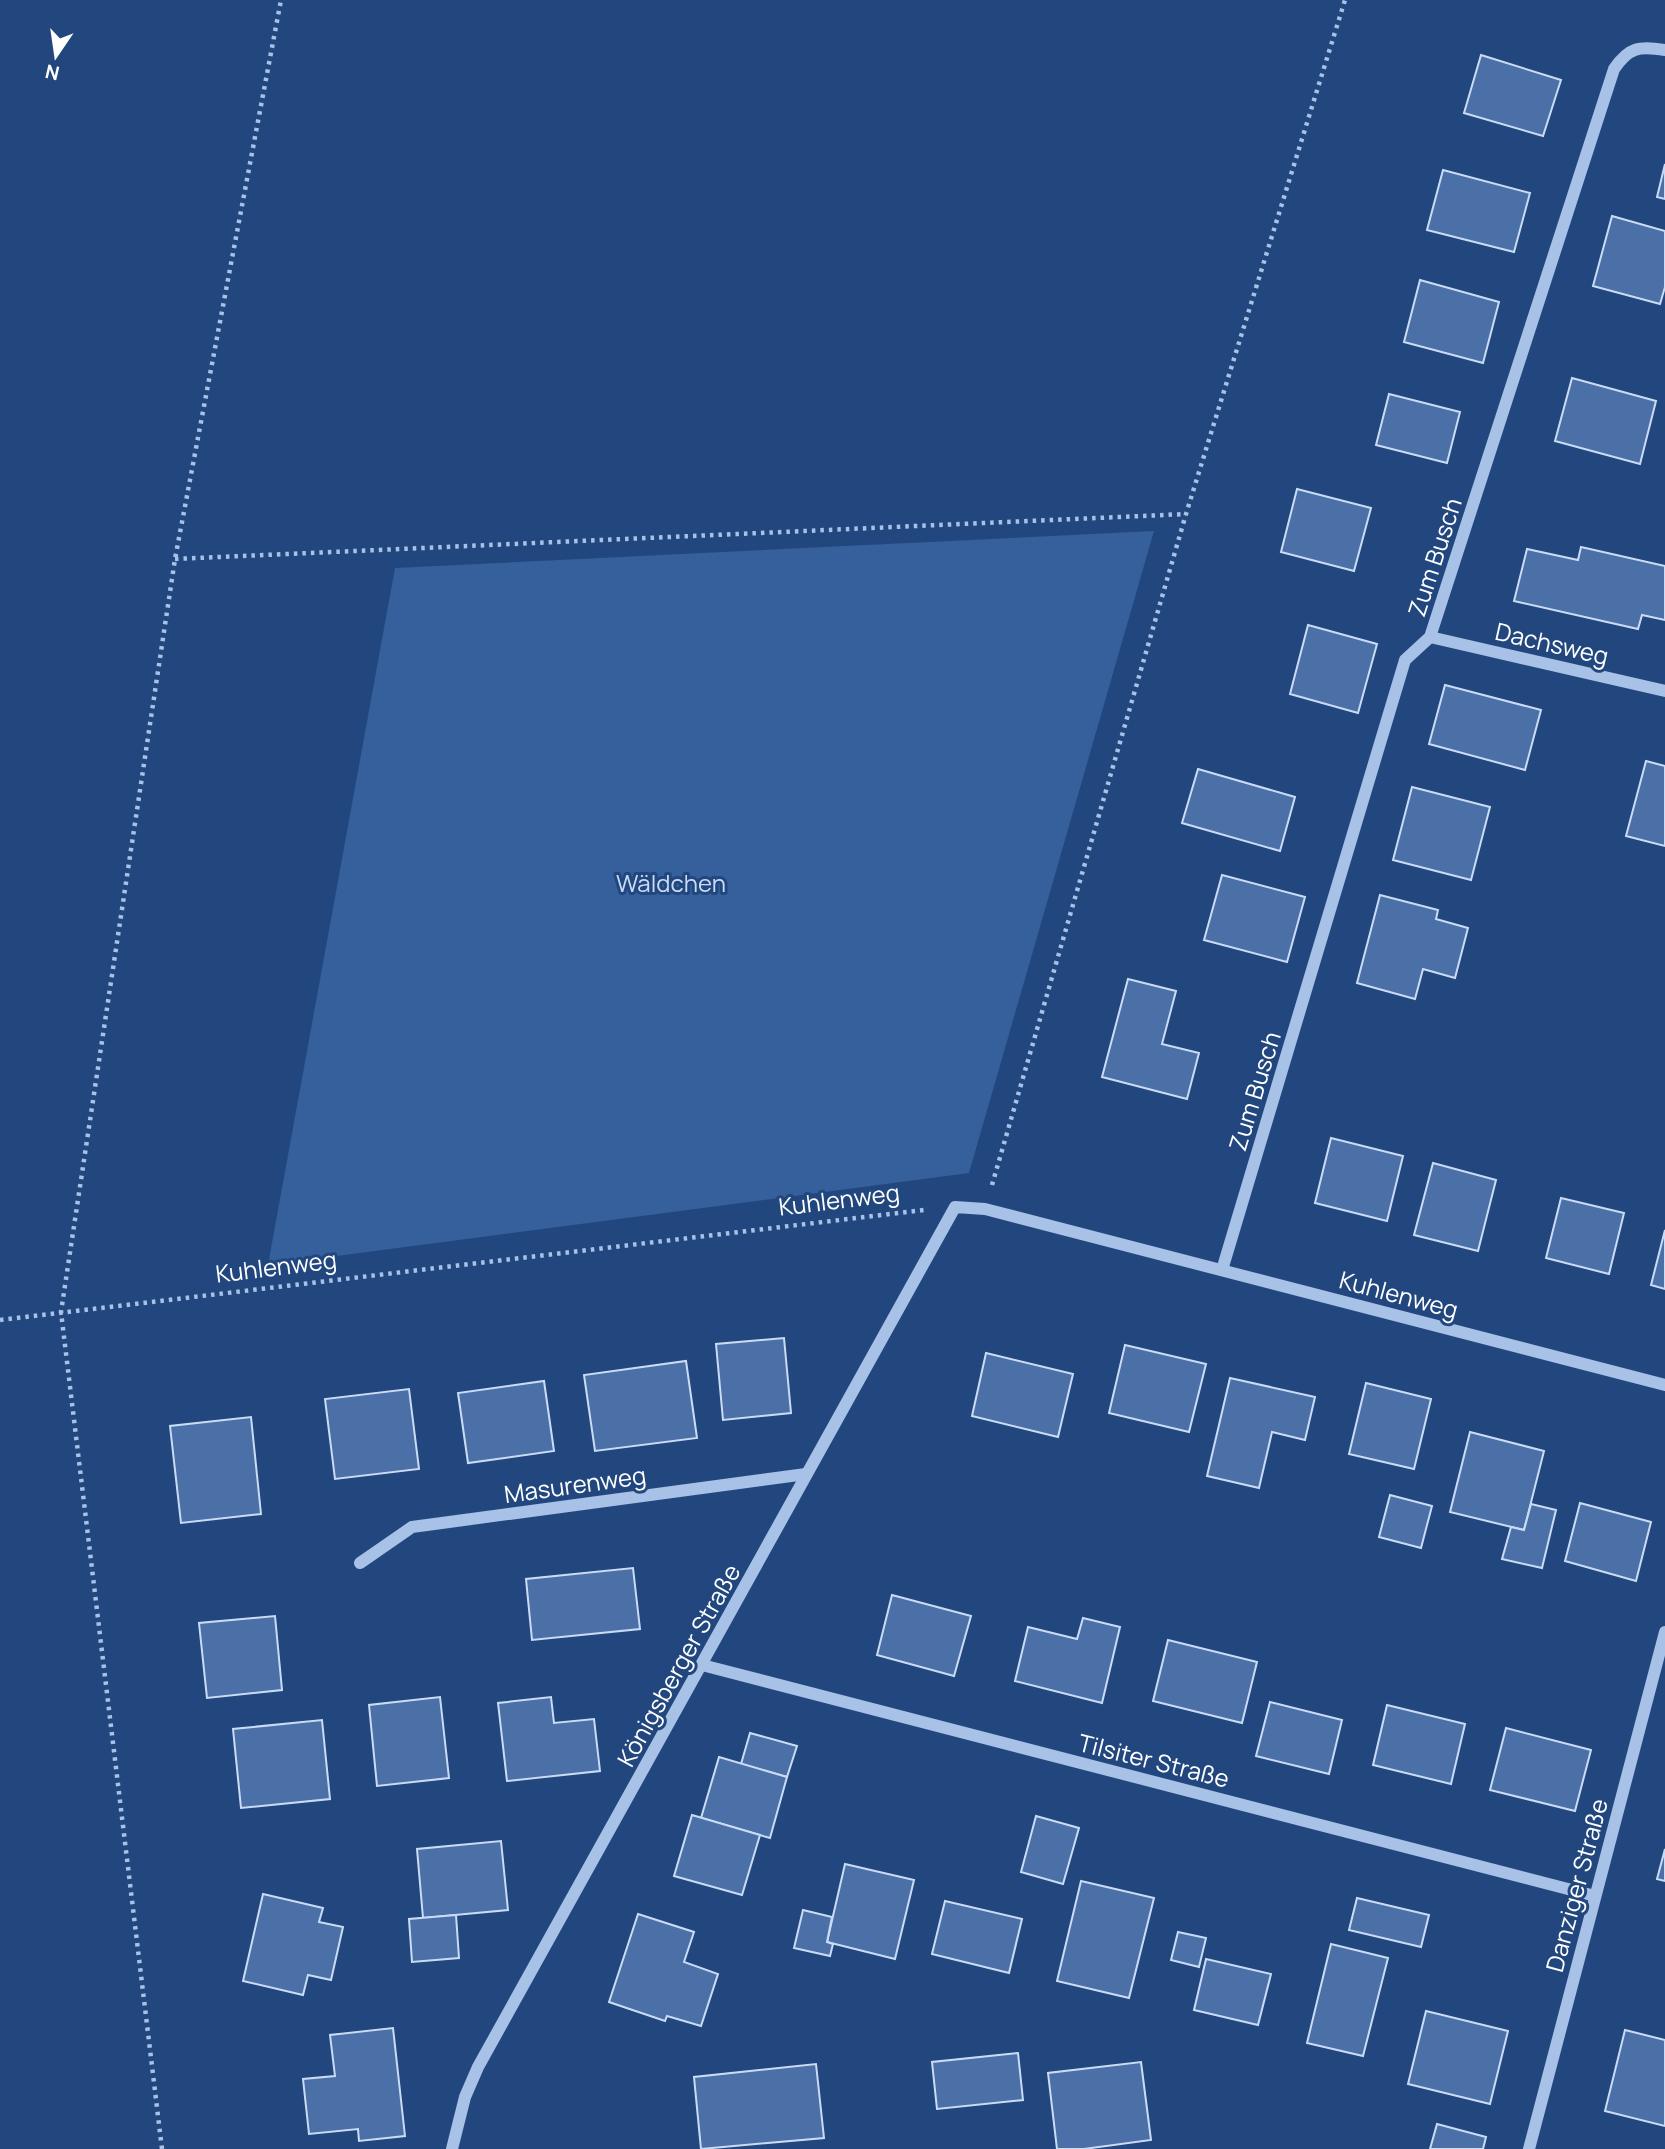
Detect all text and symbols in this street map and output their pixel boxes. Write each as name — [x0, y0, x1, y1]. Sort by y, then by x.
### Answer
north arrow — [21, 21, 91, 91]
text: N — [43, 58, 62, 87]
street label: Zum Busch — [1399, 493, 1469, 621]
street label: Dachsweg — [1492, 614, 1612, 672]
park label: Wäldchen — [616, 866, 726, 899]
street label: Zum Busch — [1220, 1027, 1288, 1155]
street label: Kuhlenweg — [777, 1175, 901, 1223]
street label: Kuhlenweg — [214, 1242, 338, 1290]
street label: Kuhlenweg — [1336, 1262, 1462, 1326]
street label: Masurenweg — [502, 1458, 648, 1510]
street label: Königsberger Straße — [609, 1558, 747, 1772]
street label: Tilsiter Straße — [1075, 1725, 1233, 1795]
street label: Danziger Straße — [1537, 1795, 1615, 1975]

